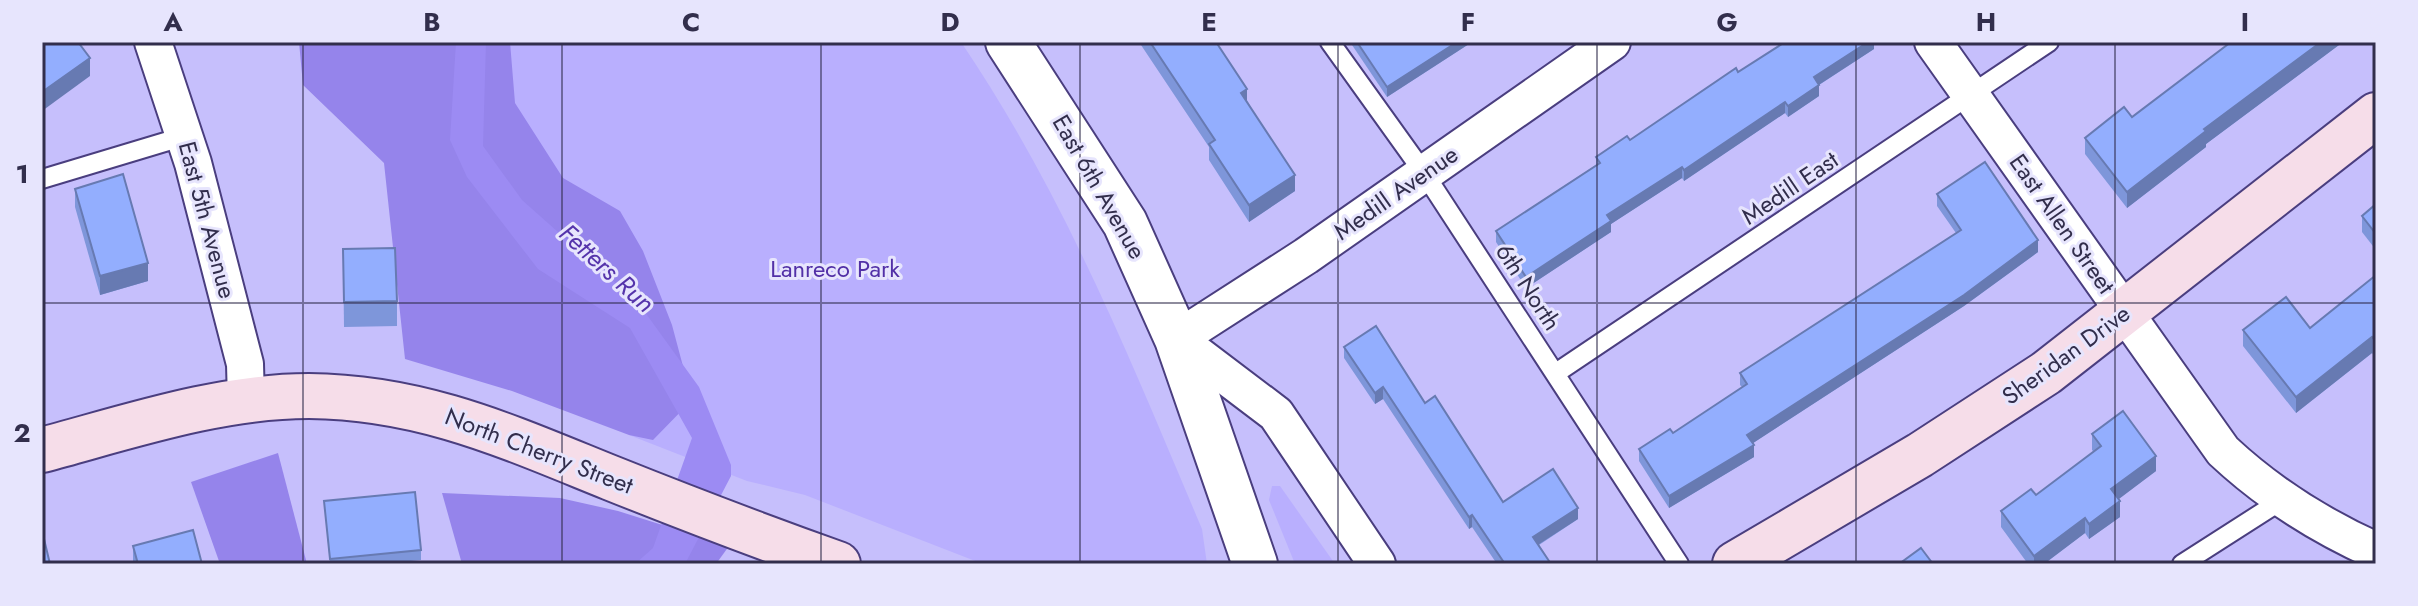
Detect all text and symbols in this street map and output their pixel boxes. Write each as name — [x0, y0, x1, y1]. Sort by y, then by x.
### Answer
text: A — [162, 3, 183, 41]
text: B — [423, 3, 441, 41]
text: C — [682, 3, 700, 41]
text: D — [940, 3, 960, 41]
text: E — [1201, 3, 1217, 41]
text: F — [1461, 3, 1475, 41]
text: G — [1716, 3, 1738, 41]
text: H — [1976, 3, 1996, 41]
text: I — [2241, 3, 2249, 41]
street label: East 6th Avenue — [1044, 108, 1155, 265]
street label: East 5th Avenue — [170, 137, 245, 302]
street label: Medill Avenue — [1326, 137, 1465, 248]
street label: Medill East — [1734, 142, 1845, 233]
street label: East Allen Street — [2001, 147, 2124, 301]
text: 1 — [15, 155, 29, 193]
water label: Fetters Run — [551, 215, 663, 321]
street label: 6th North — [1487, 236, 1570, 337]
park label: Lanreco Park — [770, 251, 900, 286]
street label: Sheridan Drive — [1994, 296, 2137, 413]
street label: North Cherry Street — [440, 399, 639, 503]
text: 2 — [13, 414, 31, 452]

